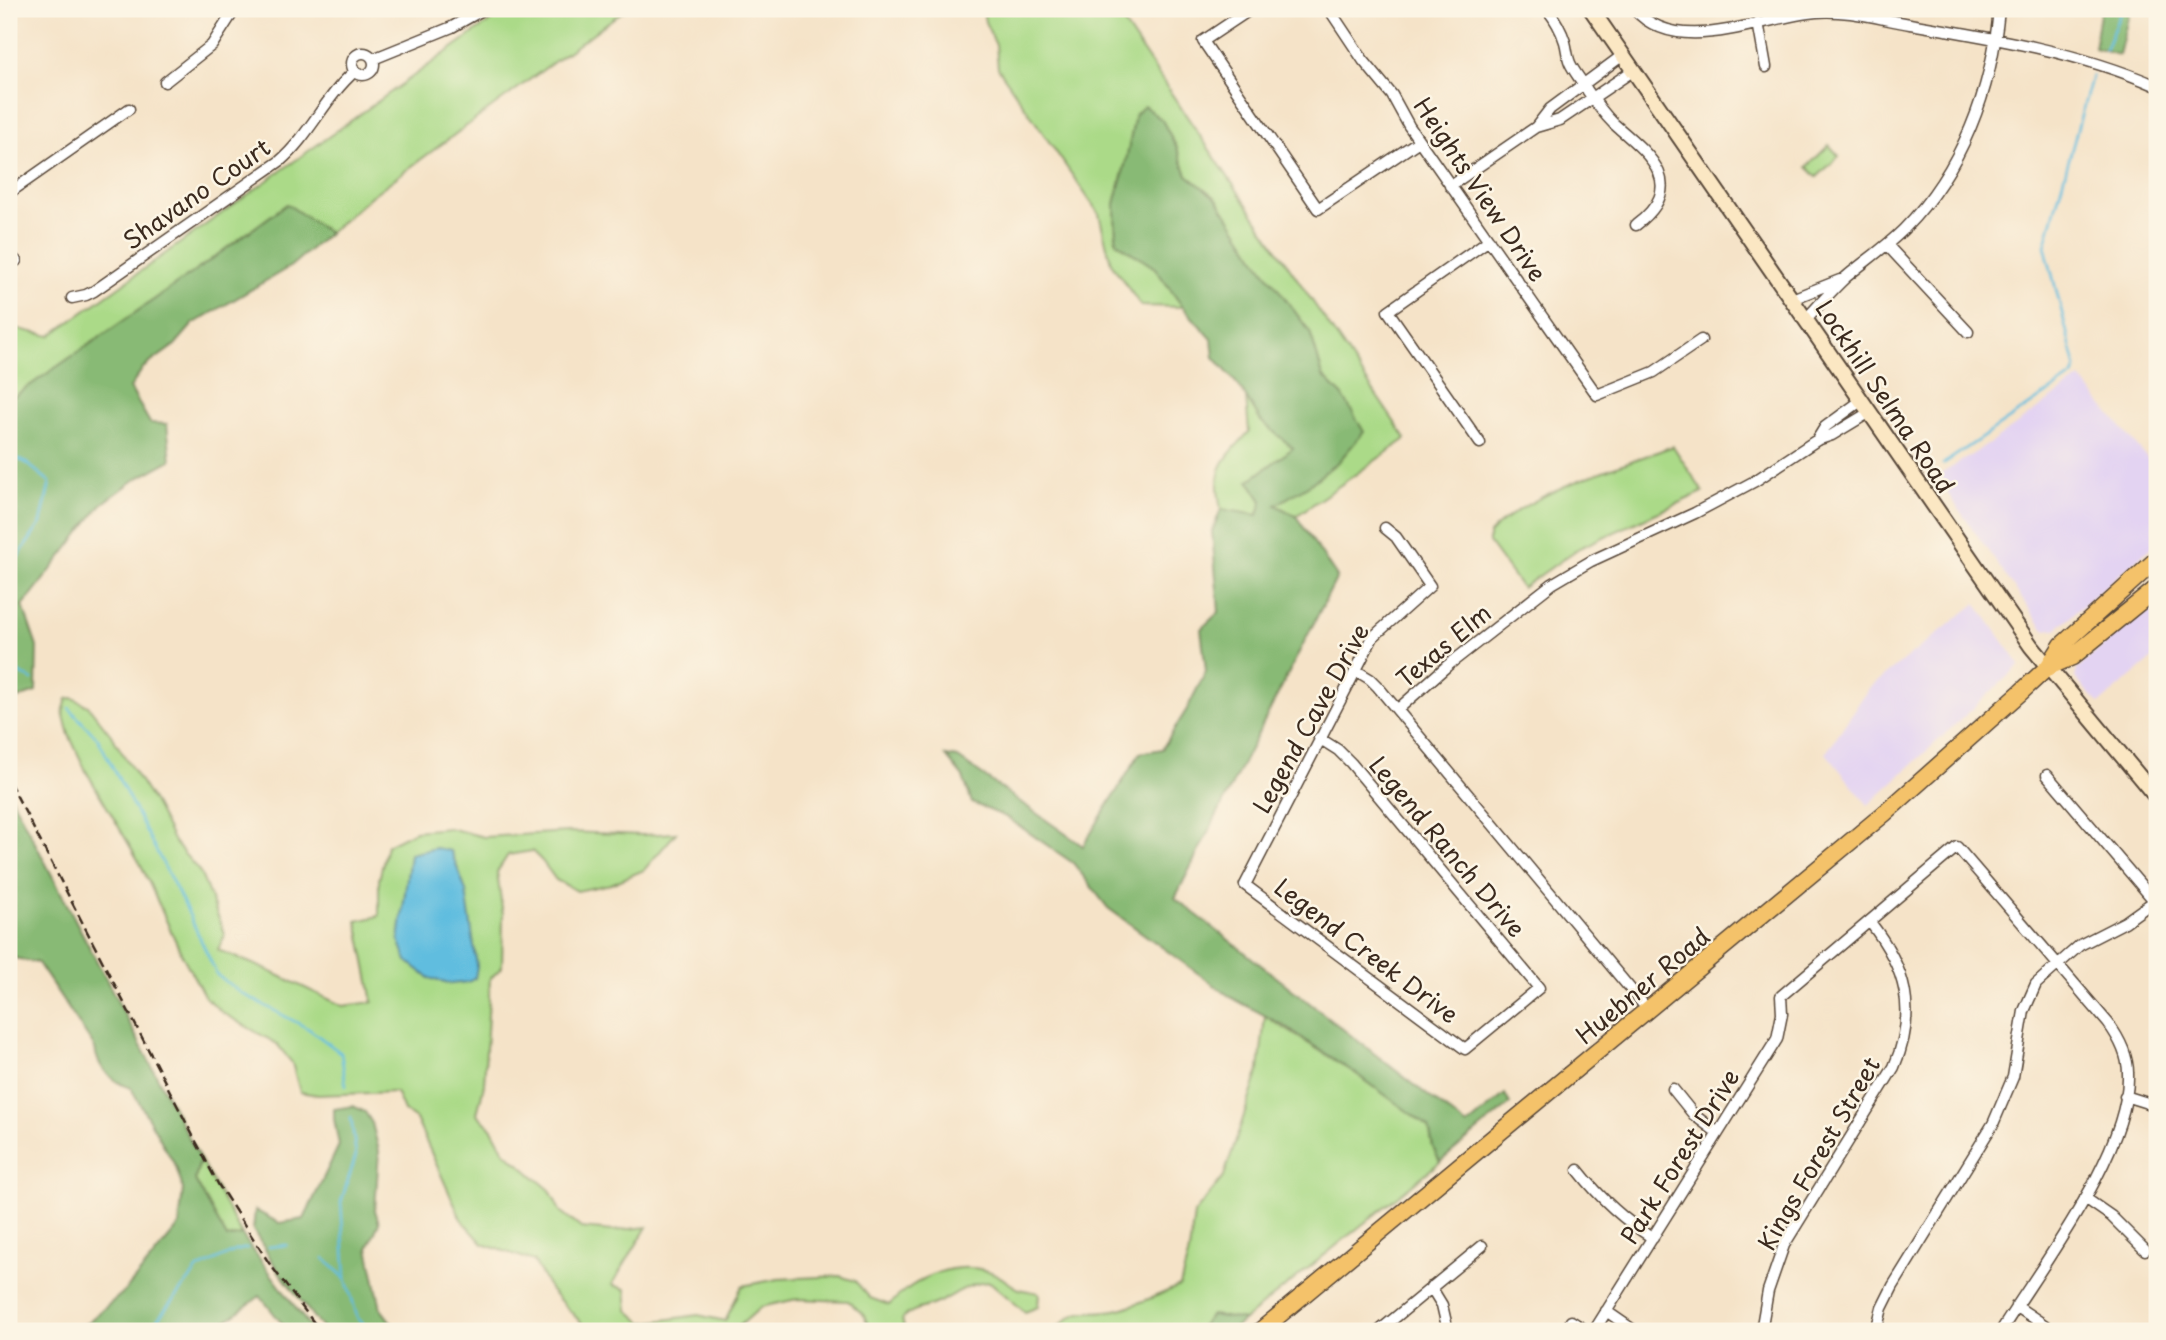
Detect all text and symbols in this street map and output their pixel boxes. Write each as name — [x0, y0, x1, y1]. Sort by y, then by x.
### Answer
street label: Heights View Drive — [1406, 90, 1556, 288]
street label: Shavano Court — [115, 129, 277, 257]
street label: Lockhill Selma Road — [1808, 292, 1964, 500]
street label: Texas Elm — [1388, 595, 1498, 695]
street label: Legend Cave Drive — [1243, 617, 1377, 819]
street label: Legend Ranch Drive — [1361, 748, 1535, 944]
street label: Legend Creek Drive — [1267, 869, 1467, 1031]
street label: Huebner Road — [1567, 918, 1717, 1052]
street label: Kings Forest Street — [1748, 1049, 1888, 1256]
street label: Park Forest Drive — [1611, 1061, 1747, 1251]

